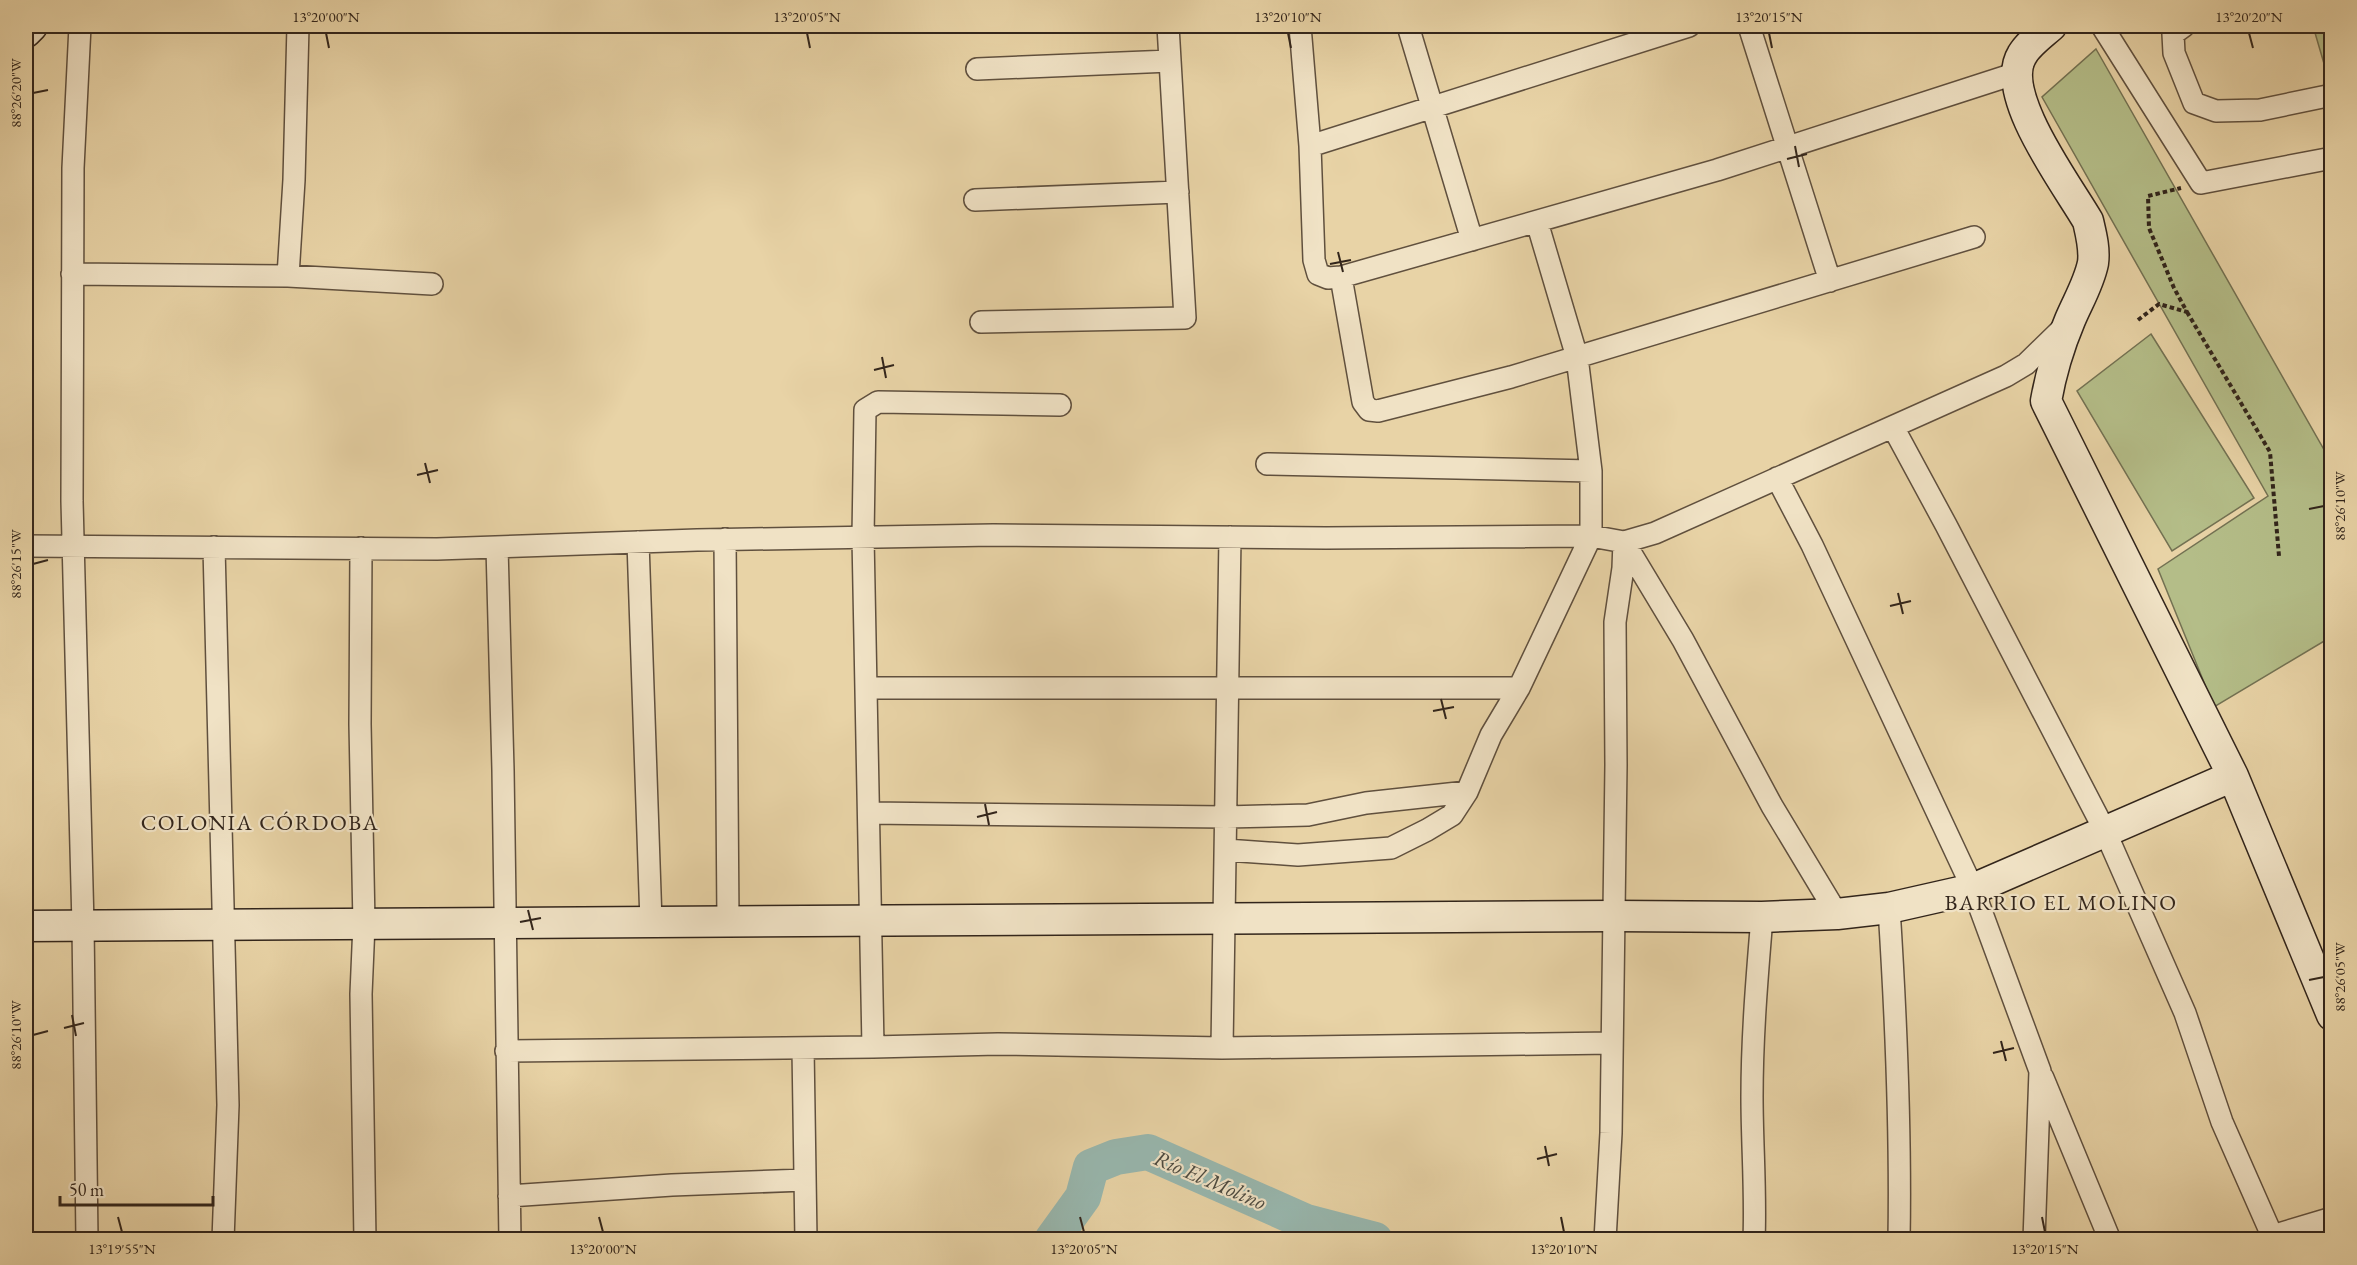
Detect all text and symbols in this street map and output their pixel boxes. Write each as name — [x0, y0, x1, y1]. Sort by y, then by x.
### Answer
text: 13°20'00"N — [292, 7, 360, 26]
text: 13°20'05"N — [773, 7, 841, 26]
text: 13°20'10"N — [1254, 7, 1322, 26]
text: 13°20'15"N — [1735, 7, 1803, 26]
text: 13°20'20"N — [2215, 7, 2283, 26]
text: 88°26'20"W — [6, 58, 25, 128]
text: 88°26'10"W — [2330, 471, 2349, 541]
text: 88°26'15"W — [6, 529, 25, 599]
district label: COLONIA CÓRDOBA — [141, 808, 379, 837]
district label: BARRIO EL MOLINO — [1945, 888, 2177, 917]
text: 88°26'05"W — [2330, 942, 2349, 1012]
text: 88°26'10"W — [6, 1000, 25, 1070]
water label: Río El Molino — [1149, 1143, 1271, 1217]
scale bar — [60, 1169, 213, 1207]
text: 50 m — [69, 1178, 104, 1201]
text: 13°19'55"N — [88, 1239, 156, 1258]
text: 13°20'00"N — [569, 1239, 637, 1258]
text: 13°20'05"N — [1050, 1239, 1118, 1258]
text: 13°20'10"N — [1530, 1239, 1598, 1258]
text: 13°20'15"N — [2011, 1239, 2079, 1258]

